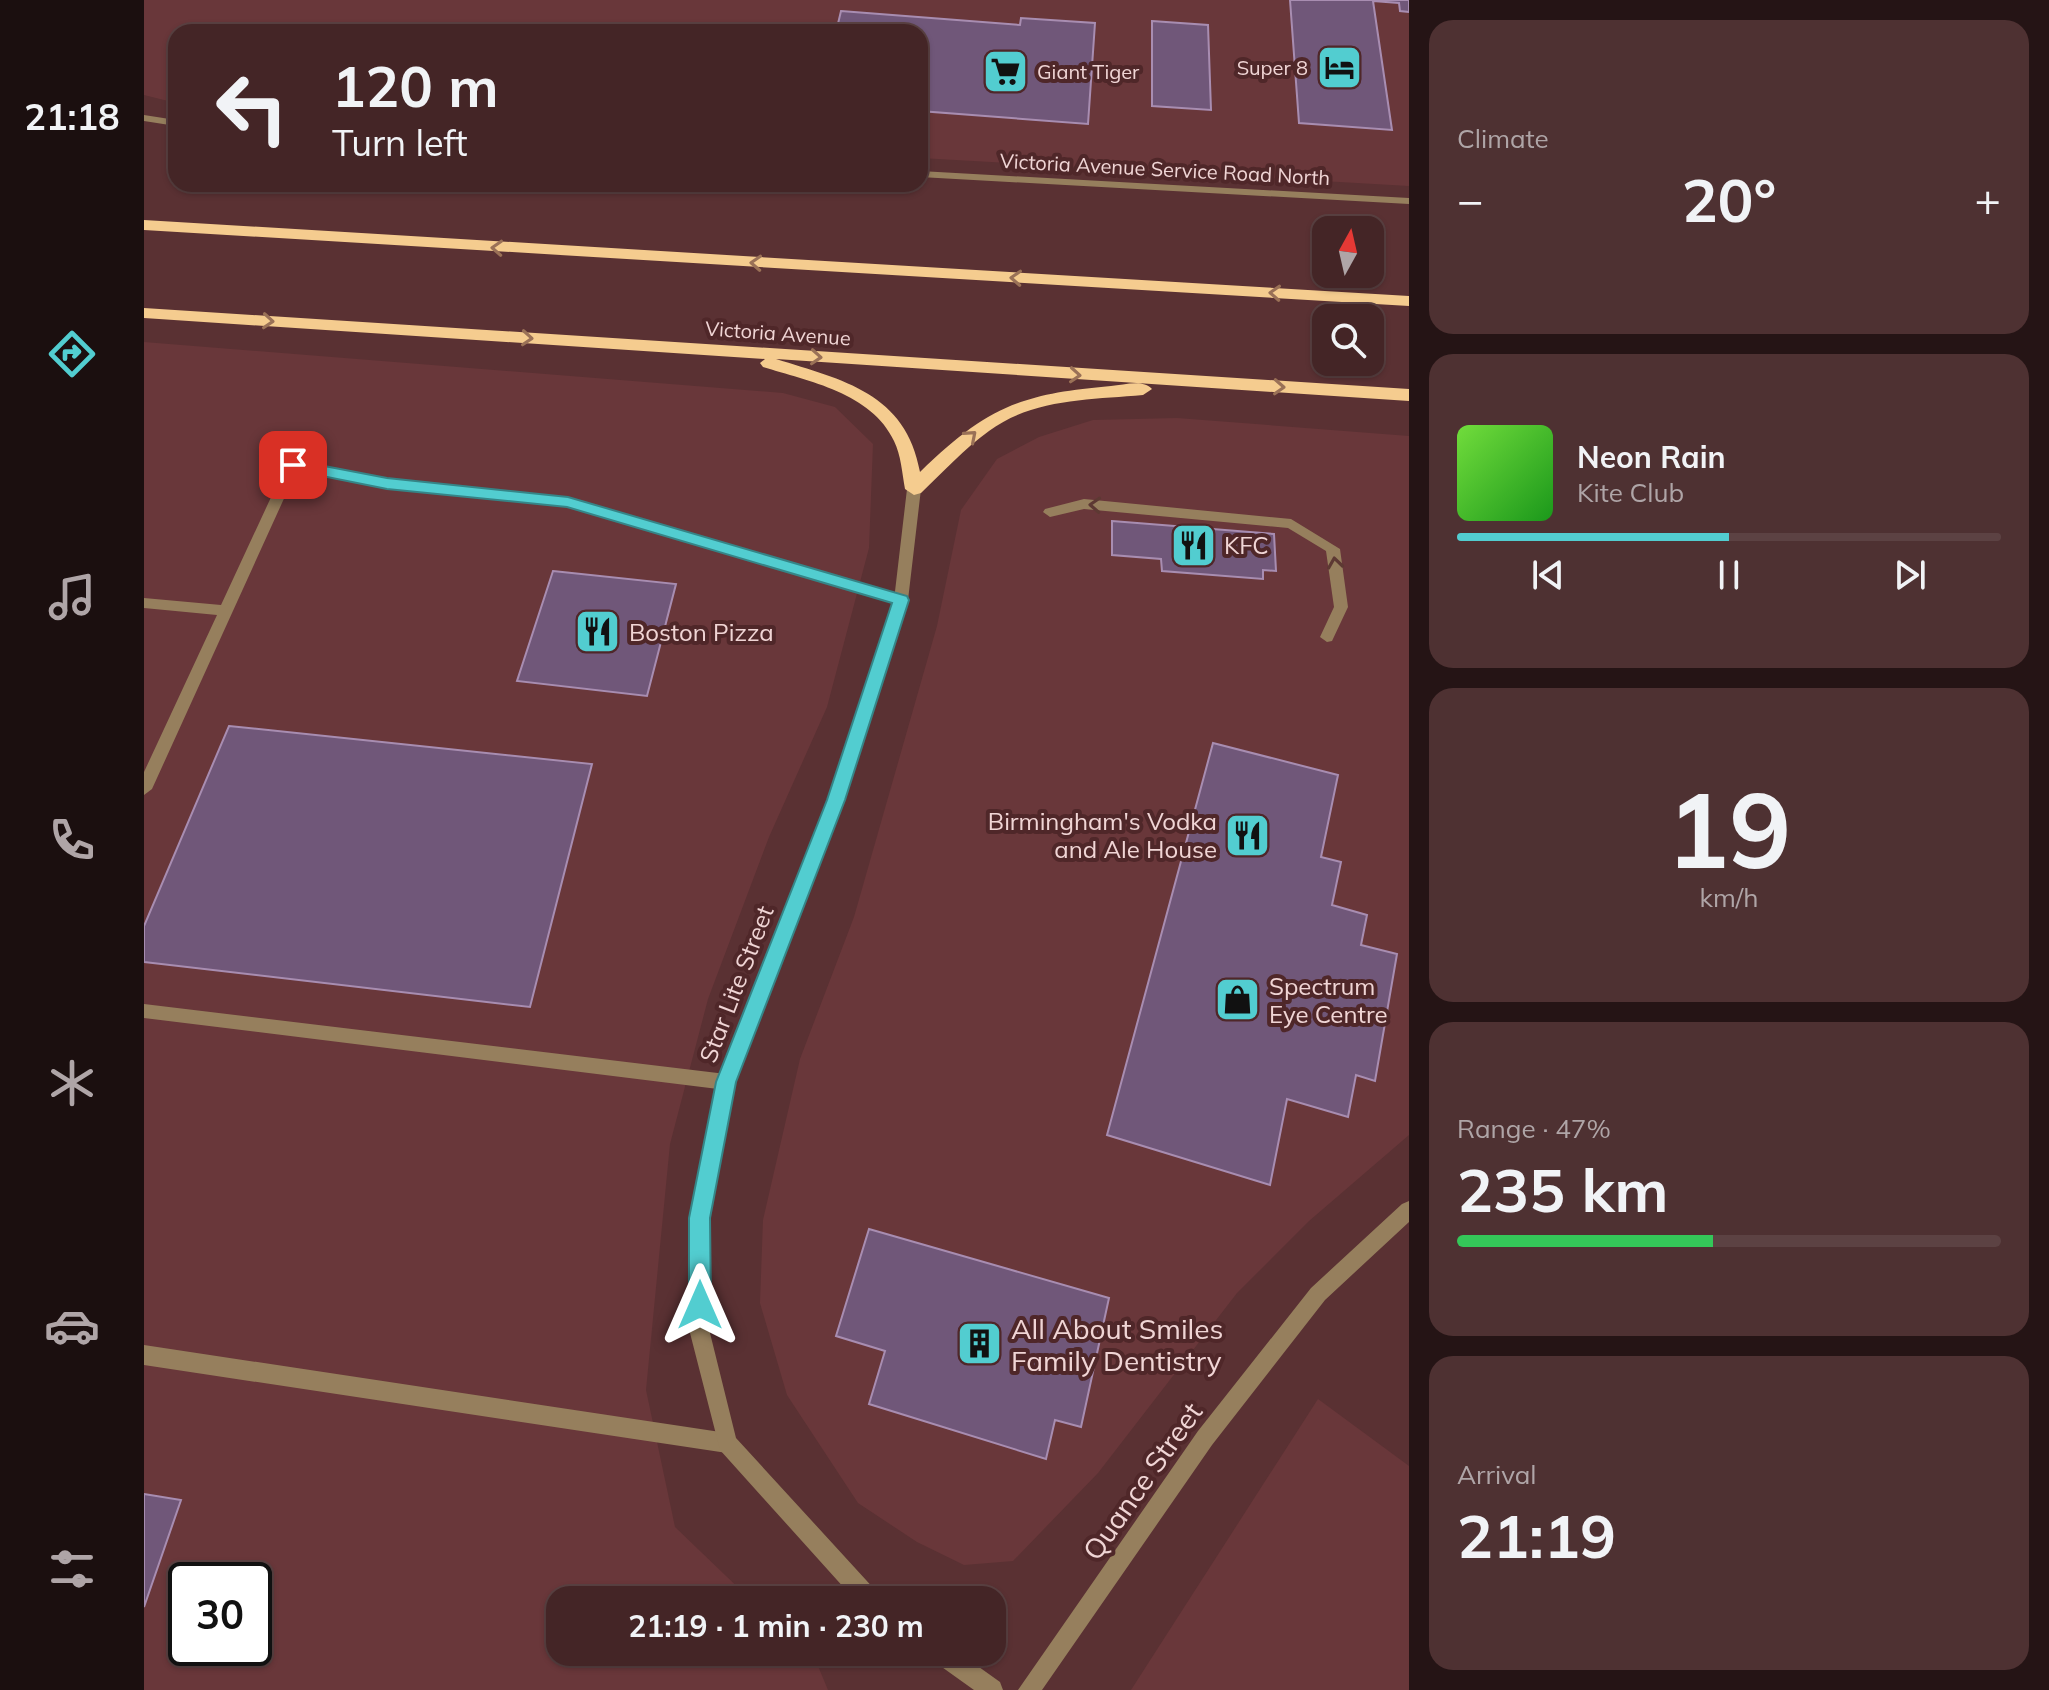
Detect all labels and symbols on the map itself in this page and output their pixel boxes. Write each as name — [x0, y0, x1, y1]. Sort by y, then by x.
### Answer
hotel icon: Super 8 — [1315, 43, 1363, 91]
supermarket icon: Giant Tiger — [982, 47, 1030, 95]
place label: Super 8 — [1237, 55, 1308, 80]
place label: Giant Tiger — [1037, 59, 1140, 84]
street label: Victoria Avenue Service Road North — [999, 148, 1331, 190]
north arrow — [1312, 216, 1384, 288]
one-way arrow — [490, 239, 503, 256]
one-way arrow — [749, 255, 762, 272]
one-way arrow — [1009, 270, 1022, 287]
one-way arrow — [1268, 285, 1281, 302]
one-way arrow — [261, 312, 274, 329]
street label: Victoria Avenue — [704, 315, 852, 351]
one-way arrow — [521, 329, 534, 346]
one-way arrow — [810, 348, 823, 365]
one-way arrow — [1069, 366, 1082, 383]
one-way arrow — [1273, 379, 1286, 396]
pin — [259, 431, 327, 499]
one-way arrow — [962, 431, 977, 446]
one-way arrow — [1088, 497, 1101, 514]
restaurant icon: KFC — [1169, 521, 1217, 569]
place label: KFC — [1224, 530, 1269, 560]
one-way arrow — [1327, 556, 1344, 570]
restaurant icon: Boston Pizza — [574, 608, 622, 656]
place label: Boston Pizza — [629, 617, 774, 647]
place label: Birmingham's Vodka and Ale House — [988, 806, 1217, 864]
restaurant icon: Birmingham's Vodka and Ale House — [1224, 811, 1272, 859]
street label: Star Lite Street — [692, 901, 780, 1067]
place label: Spectrum Eye Centre — [1269, 971, 1388, 1029]
shop icon: Spectrum Eye Centre — [1214, 976, 1262, 1024]
position arrow — [658, 1263, 742, 1347]
place label: All About Smiles Family Dentistry — [1011, 1311, 1223, 1378]
building icon: All About Smiles Family Dentistry — [956, 1320, 1004, 1368]
street label: Quance Street — [1075, 1395, 1209, 1567]
speed limit sign: 30 — [168, 1562, 272, 1666]

